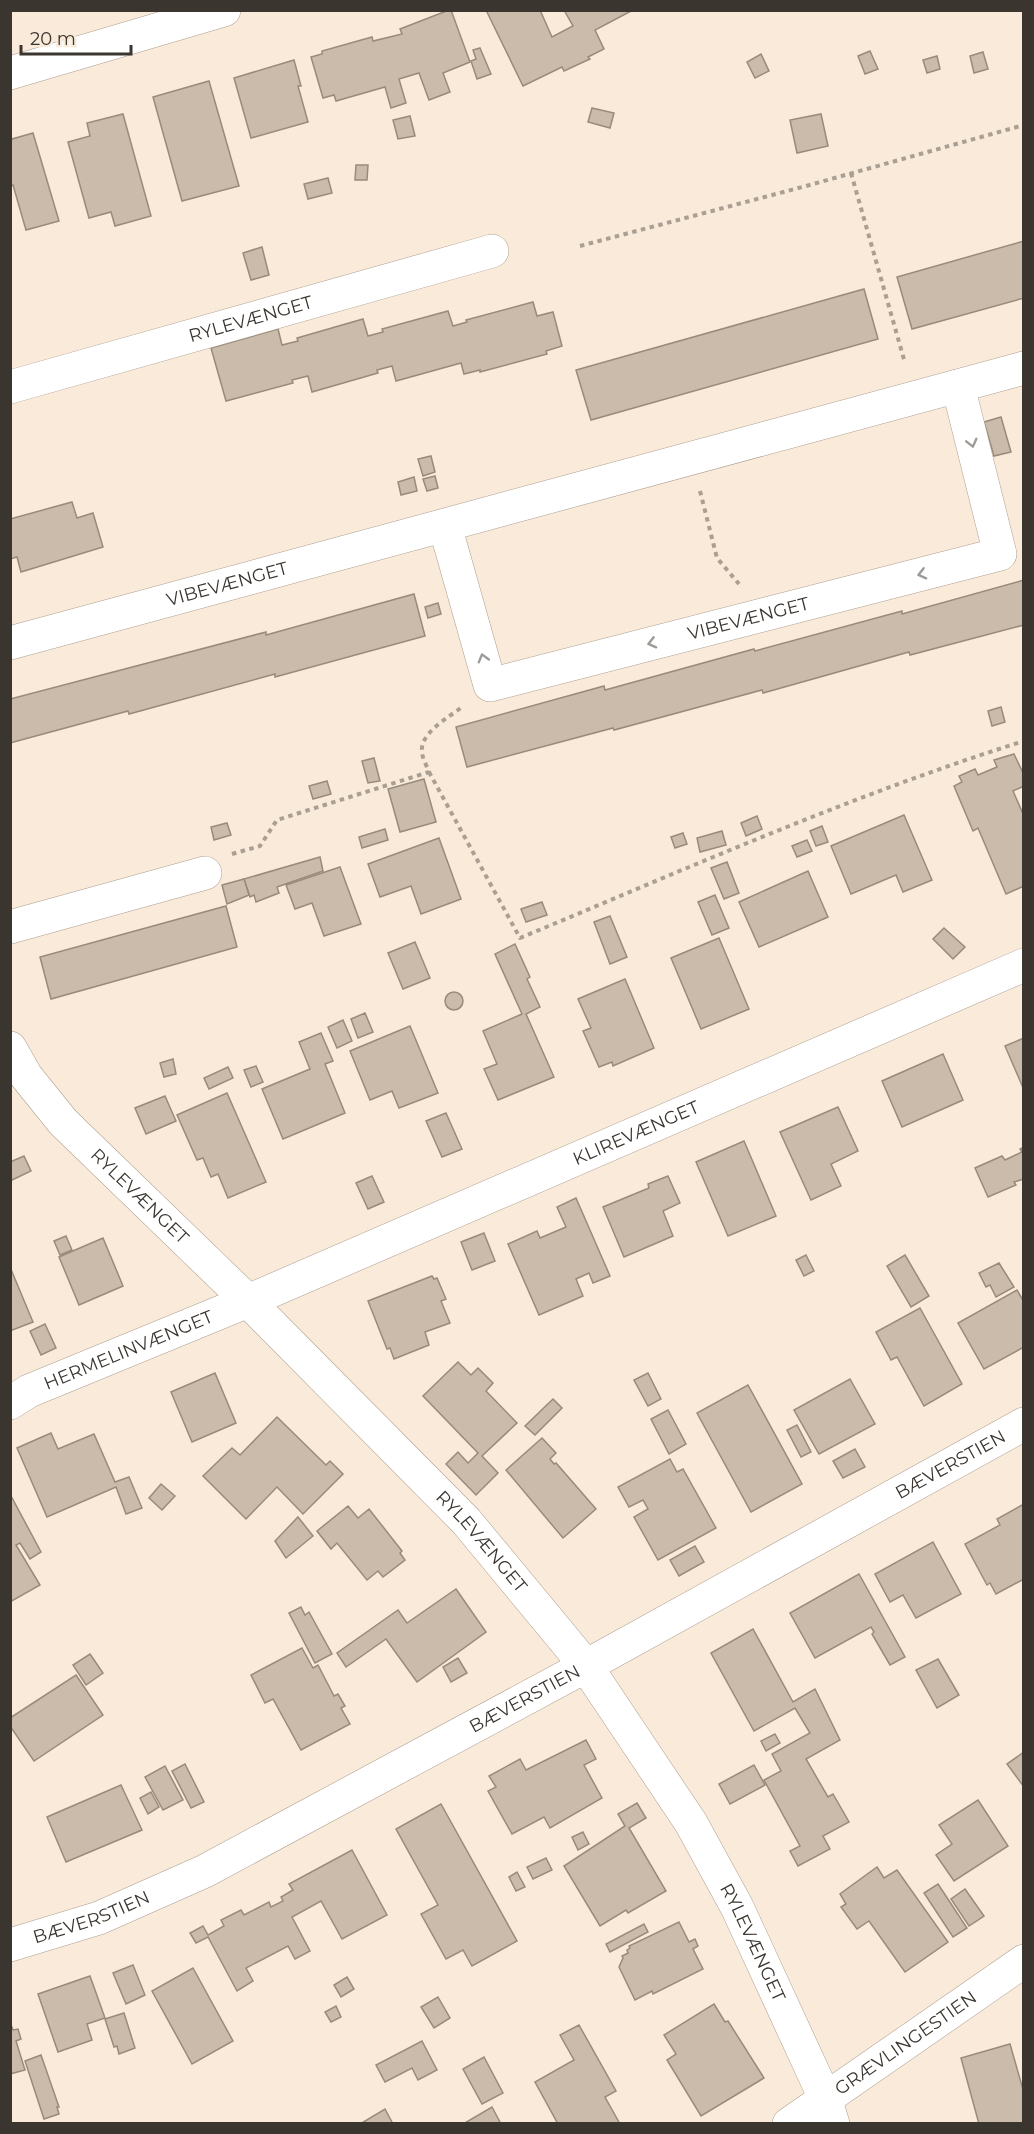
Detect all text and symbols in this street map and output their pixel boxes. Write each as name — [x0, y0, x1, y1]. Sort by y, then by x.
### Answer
scale bar — [21, 18, 130, 56]
text: 20 m — [30, 28, 76, 50]
street label: RYLEVÆNGET — [186, 291, 316, 347]
one-way arrow — [965, 438, 978, 448]
street label: VIBEVÆNGET — [164, 557, 291, 611]
one-way arrow — [918, 566, 928, 579]
street label: VIBEVÆNGET — [685, 592, 812, 645]
one-way arrow — [647, 636, 657, 649]
one-way arrow — [477, 653, 490, 663]
street label: KLIREVÆNGET — [570, 1096, 703, 1170]
street label: RYLEVÆNGET — [86, 1144, 194, 1249]
street label: HERMELINVÆNGET — [41, 1305, 217, 1395]
street label: BÆVERSTIEN — [891, 1425, 1009, 1504]
street label: RYLEVÆNGET — [431, 1486, 532, 1598]
street label: BÆVERSTIEN — [465, 1660, 584, 1738]
street label: RYLEVÆNGET — [715, 1880, 790, 2005]
street label: BÆVERSTIEN — [30, 1886, 153, 1948]
street label: GRÆVLINGESTIEN — [831, 1986, 981, 2100]

